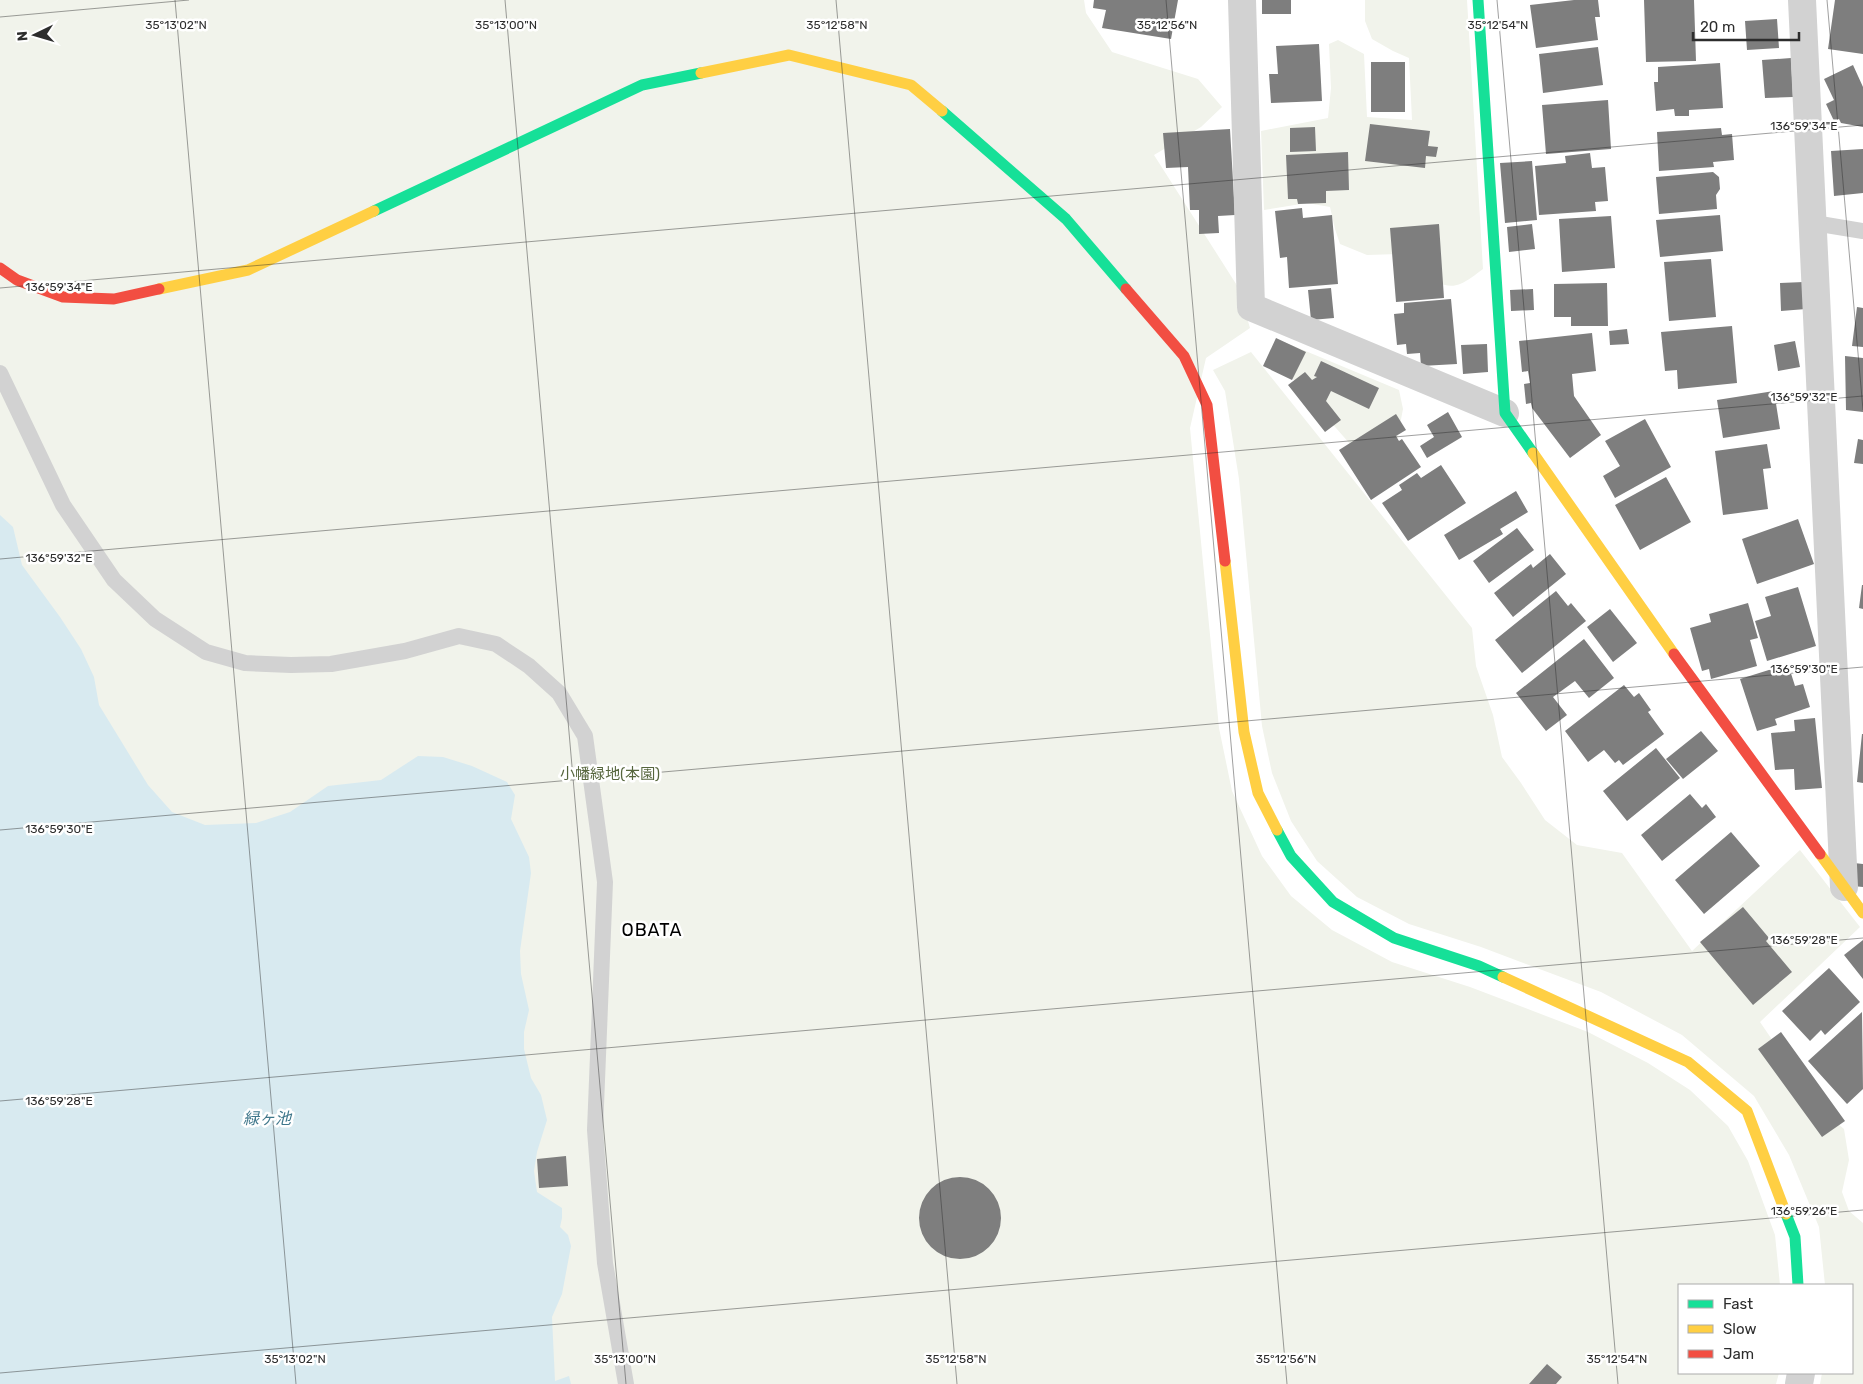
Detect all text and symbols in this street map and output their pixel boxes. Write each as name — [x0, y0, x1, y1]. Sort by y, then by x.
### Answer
north arrow — [10, 10, 60, 60]
scale bar — [1693, 10, 1799, 42]
text: 35°13'02"N — [145, 18, 207, 32]
text: 35°13'00"N — [475, 18, 537, 32]
text: 35°12'58"N — [806, 18, 868, 32]
text: 35°12'56"N — [1137, 18, 1197, 32]
text: 35°12'54"N — [1468, 18, 1528, 32]
text: 20 m — [1700, 18, 1735, 36]
text: N — [14, 30, 31, 42]
text: 136°59'34"E — [1770, 119, 1838, 133]
text: 136°59'34"E — [25, 280, 93, 294]
text: 136°59'32"E — [1770, 390, 1838, 404]
text: 136°59'32"E — [25, 551, 93, 565]
text: 136°59'30"E — [1770, 662, 1838, 676]
park label: 小幡緑地(本園) — [560, 765, 660, 783]
text: 136°59'30"E — [25, 822, 93, 836]
district label: OBATA — [622, 919, 682, 941]
text: 136°59'28"E — [1770, 933, 1838, 947]
text: 136°59'28"E — [25, 1094, 93, 1108]
water label: 緑ヶ池 — [243, 1109, 293, 1128]
text: 136°59'26"E — [1771, 1204, 1837, 1218]
legend — [1678, 1284, 1853, 1374]
text: Fast — [1723, 1295, 1753, 1313]
text: Slow — [1723, 1320, 1756, 1338]
text: Jam — [1723, 1345, 1754, 1363]
text: 35°13'02"N — [264, 1352, 326, 1366]
text: 35°13'00"N — [594, 1352, 656, 1366]
text: 35°12'58"N — [925, 1352, 987, 1366]
text: 35°12'56"N — [1256, 1352, 1316, 1366]
text: 35°12'54"N — [1587, 1352, 1647, 1366]

